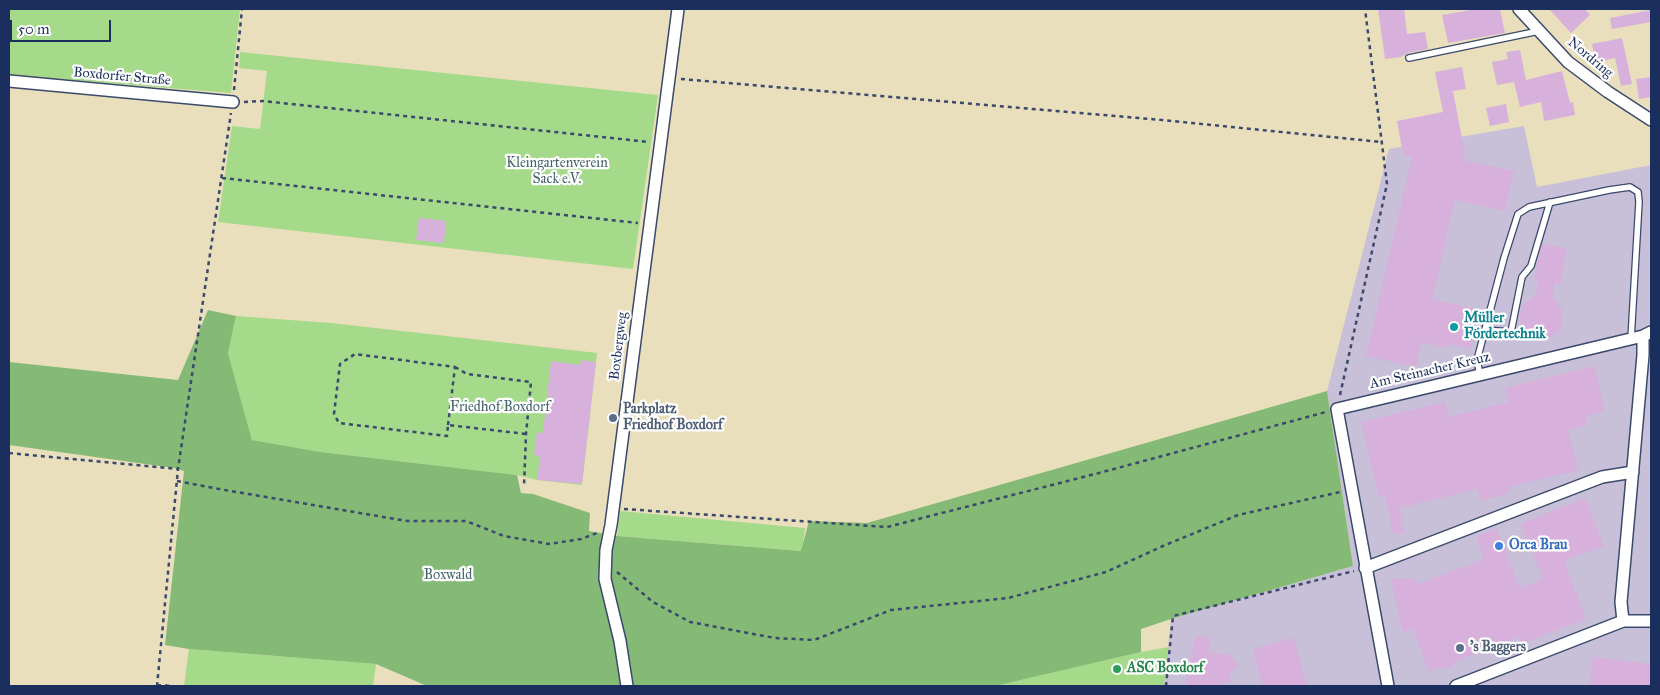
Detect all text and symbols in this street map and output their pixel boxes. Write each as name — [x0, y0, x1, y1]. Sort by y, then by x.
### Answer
scale bar — [12, 10, 114, 42]
text: 50 m — [18, 20, 50, 38]
street label: Nordring — [1564, 34, 1616, 82]
street label: Boxdorfer Straße — [73, 64, 171, 90]
park label: Kleingartenverein Sack e.V. — [506, 156, 608, 188]
street label: Boxbergweg — [606, 311, 632, 381]
place label: Müller Fördertechnik — [1464, 311, 1546, 344]
marker: Müller Fördertechnik — [1448, 321, 1460, 333]
street label: Am Steinacher Kreuz — [1368, 349, 1492, 393]
park label: Friedhof Boxdorf — [450, 400, 550, 416]
place label: Parkplatz Friedhof Boxdorf — [623, 402, 723, 434]
marker: Parkplatz Friedhof Boxdorf — [607, 412, 619, 424]
place label: Orca Brau — [1509, 538, 1568, 554]
marker: Orca Brau — [1493, 540, 1505, 552]
park label: Boxwald — [424, 568, 472, 584]
place label: 's Baggers — [1470, 640, 1526, 656]
marker: 's Baggers — [1454, 642, 1466, 654]
place label: ASC Boxdorf — [1127, 661, 1204, 677]
marker: ASC Boxdorf — [1111, 663, 1123, 675]

